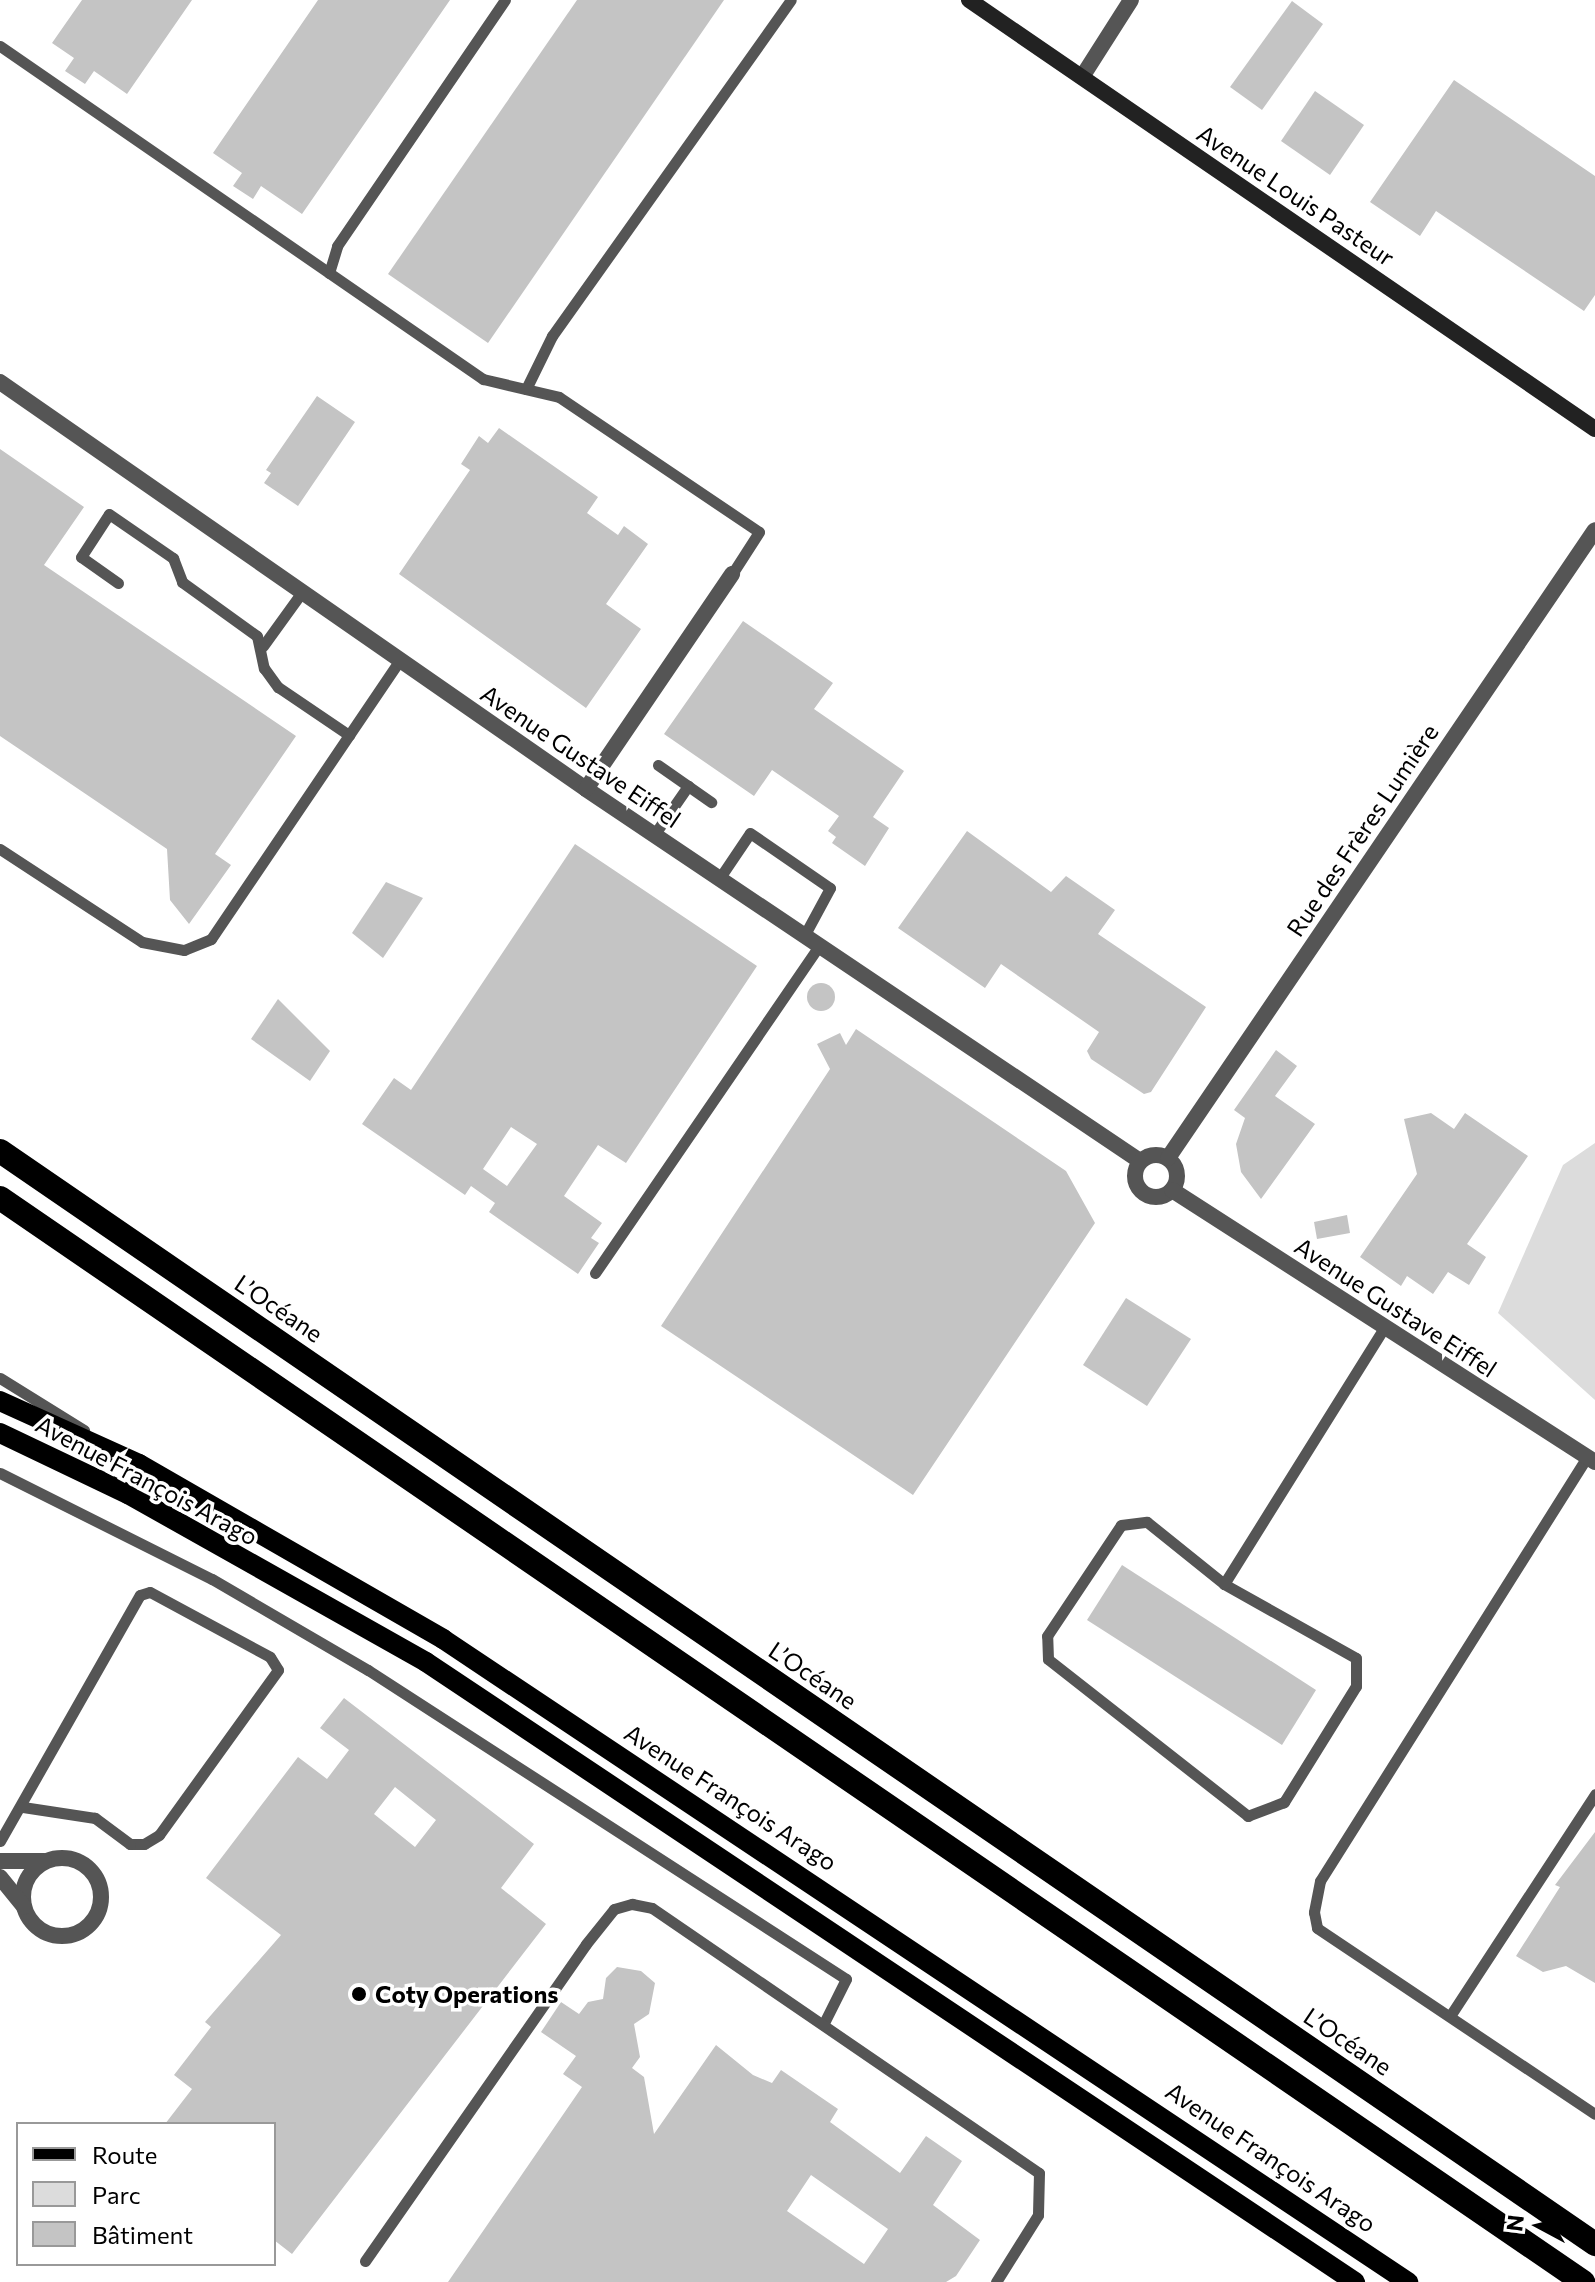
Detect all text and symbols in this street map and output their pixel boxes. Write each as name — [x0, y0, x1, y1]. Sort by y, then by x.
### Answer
street label: Avenue Louis Pasteur — [1192, 118, 1400, 272]
street label: Avenue Gustave Eiffel — [476, 678, 686, 834]
street label: Rue des Frères Lumière — [1280, 718, 1444, 942]
street label: Avenue Gustave Eiffel — [1290, 1231, 1502, 1383]
street label: L’Océane — [229, 1268, 329, 1348]
street label: Avenue François Arago — [31, 1409, 263, 1551]
street label: L’Océane — [763, 1635, 863, 1715]
street label: Avenue François Arago — [620, 1718, 842, 1876]
place label: Coty Operations — [375, 1980, 558, 2008]
marker: Coty Operations — [350, 1985, 368, 2003]
street label: L’Océane — [1298, 2001, 1398, 2081]
street label: Avenue François Arago — [1161, 2076, 1381, 2238]
legend — [16, 2122, 276, 2266]
text: Route — [92, 2140, 157, 2169]
text: Parc — [92, 2180, 141, 2209]
north arrow — [1499, 2186, 1579, 2266]
text: N — [1500, 2213, 1529, 2233]
text: Bâtiment — [92, 2220, 193, 2249]

